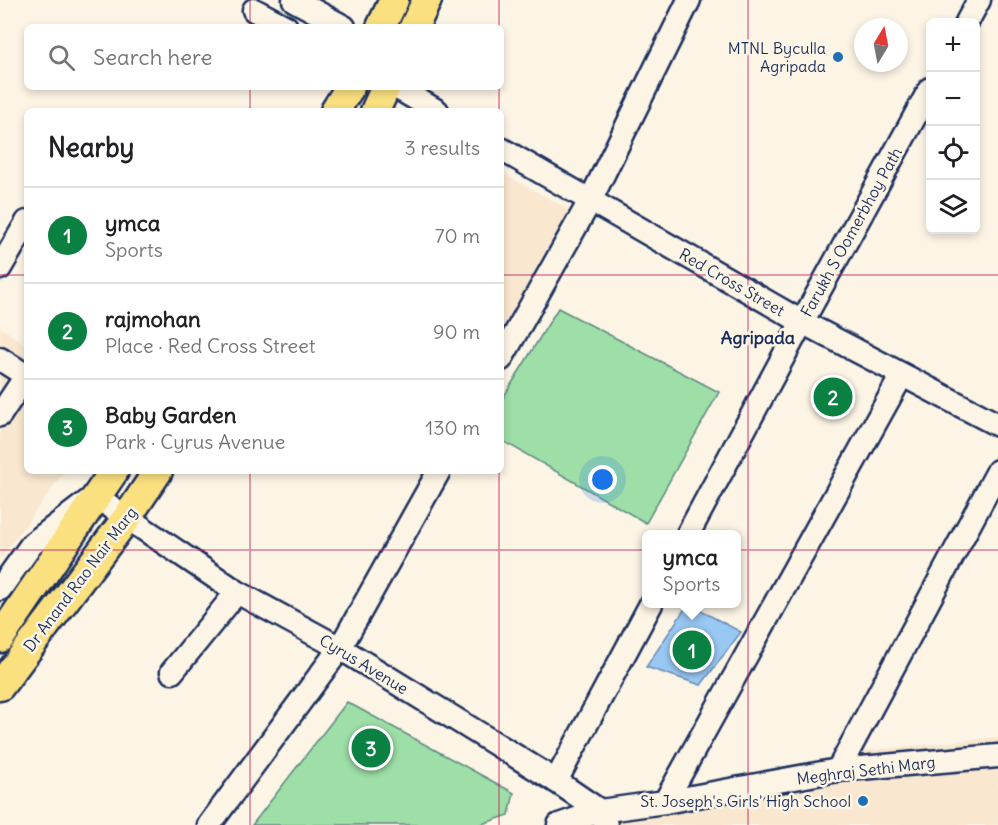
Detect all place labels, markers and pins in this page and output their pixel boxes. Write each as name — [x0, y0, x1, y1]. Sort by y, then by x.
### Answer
place label: MTNL Byculla Agripada — [728, 38, 826, 76]
marker: MTNL Byculla Agripada — [831, 50, 845, 64]
pin: 2 — [814, 374, 852, 420]
pin: 1 — [672, 628, 712, 672]
pin: 3 — [352, 726, 391, 771]
place label: St. Joseph's Girls' High School — [640, 791, 851, 811]
marker: St. Joseph's Girls' High School — [856, 794, 870, 808]

